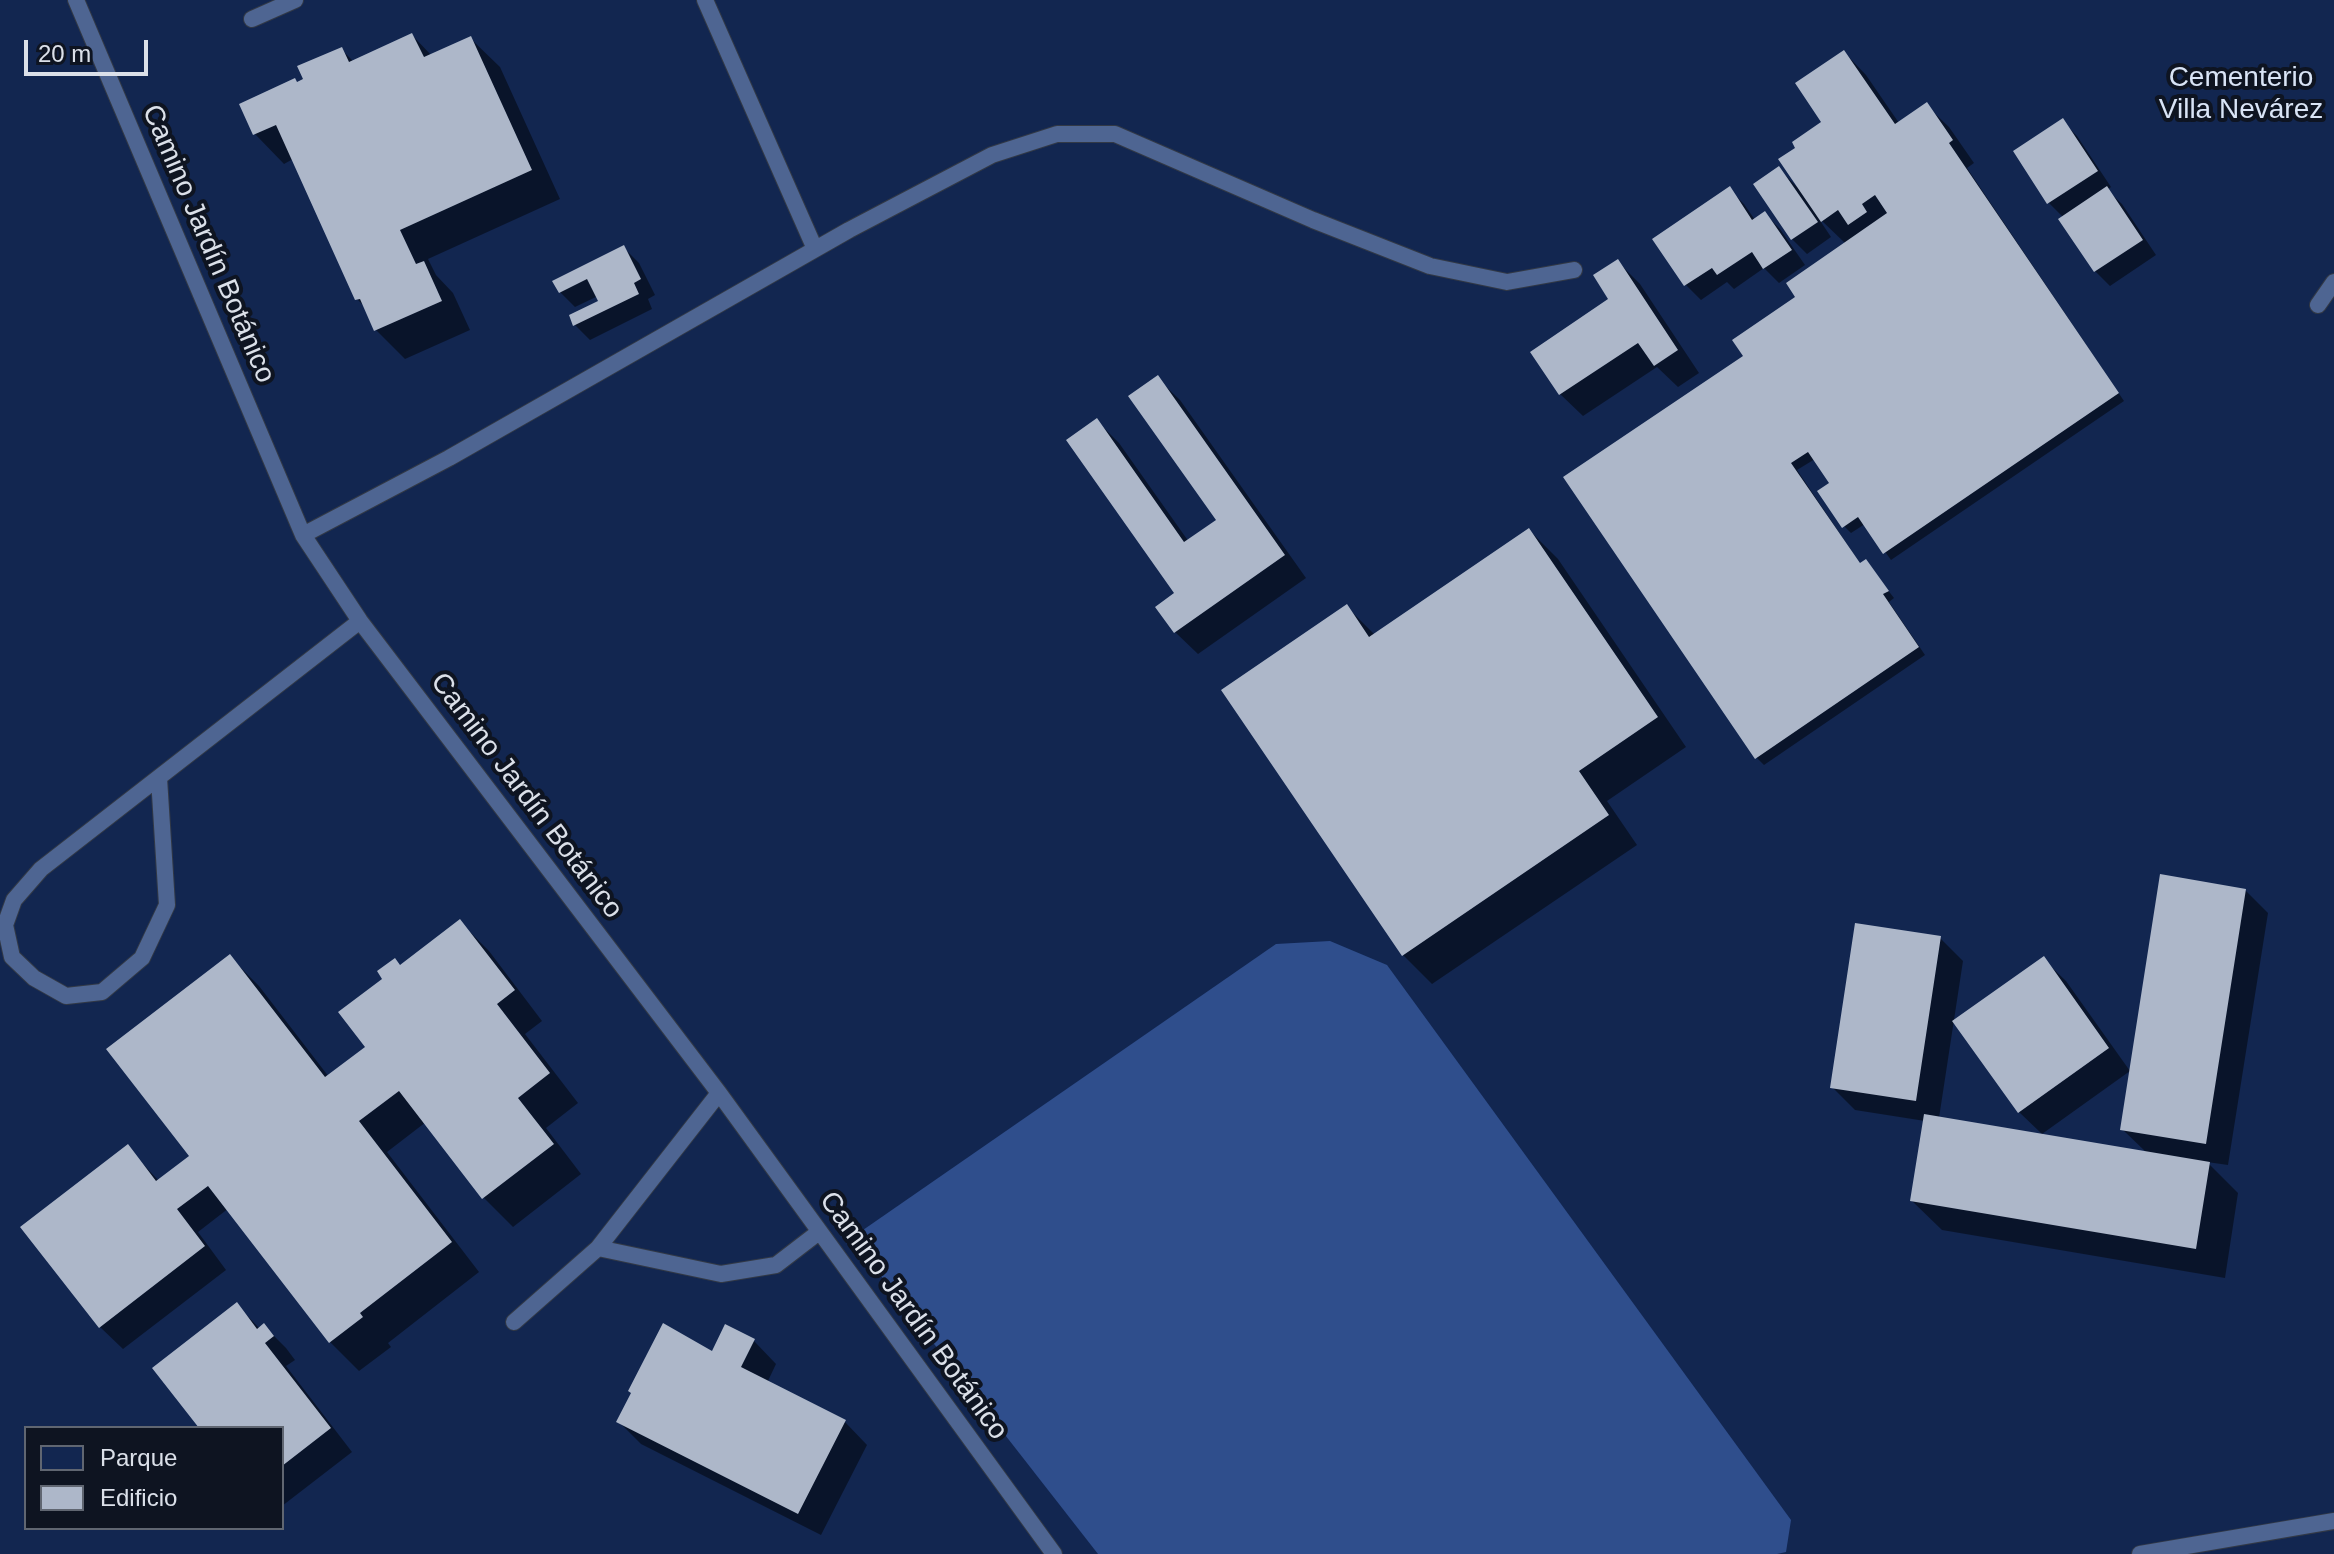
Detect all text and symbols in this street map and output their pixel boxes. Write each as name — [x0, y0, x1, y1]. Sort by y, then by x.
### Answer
scale bar — [28, 24, 152, 74]
text: 20 m — [38, 40, 91, 67]
park label: Cementerio Villa Nevárez — [2159, 61, 2323, 127]
street label: Camino Jardín Botánico — [134, 100, 282, 388]
street label: Camino Jardín Botánico — [423, 667, 629, 925]
street label: Camino Jardín Botánico — [812, 1185, 1014, 1447]
legend — [24, 1426, 284, 1530]
text: Parque — [100, 1444, 177, 1471]
text: Edificio — [100, 1484, 177, 1511]

